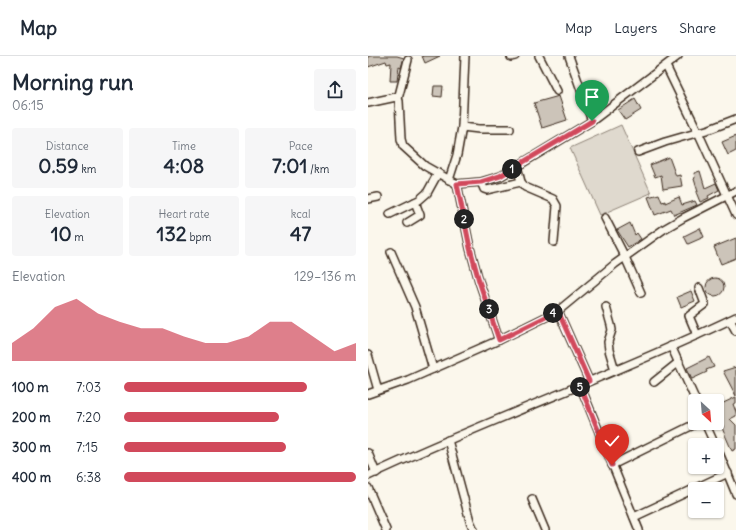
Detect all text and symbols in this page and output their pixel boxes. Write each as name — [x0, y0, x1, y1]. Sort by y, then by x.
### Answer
text: Map — [20, 16, 57, 40]
text: Map — [565, 19, 592, 37]
text: Layers — [614, 19, 657, 37]
text: Share — [679, 19, 716, 37]
text: Morning run — [12, 68, 134, 96]
button: share — [314, 69, 356, 111]
pin — [575, 80, 609, 121]
icon: arrive — [581, 86, 603, 108]
text: 06:15 — [12, 97, 44, 114]
text: Distance — [46, 139, 89, 153]
text: Time — [172, 139, 196, 153]
text: Pace — [289, 139, 313, 153]
text: 0.59 — [38, 153, 79, 178]
text: 4:08 — [164, 153, 204, 178]
text: 7:01 — [272, 153, 307, 178]
pin: 1 — [502, 159, 522, 179]
text: km — [79, 162, 96, 176]
text: /km — [307, 162, 329, 176]
text: 1 — [510, 162, 514, 176]
text: Elevation — [45, 207, 90, 221]
text: Heart rate — [158, 207, 210, 221]
text: kcal — [291, 207, 311, 221]
pin: 2 — [454, 209, 474, 229]
text: 2 — [461, 212, 467, 226]
text: 10 — [51, 221, 72, 246]
text: 132 — [157, 221, 187, 246]
text: 47 — [290, 221, 311, 246]
text: m — [72, 230, 84, 244]
text: bpm — [187, 230, 211, 244]
text: Elevation — [12, 268, 65, 285]
text: 129–136 m — [294, 268, 356, 285]
pin: 3 — [479, 299, 499, 319]
text: 3 — [486, 302, 492, 316]
pin: 4 — [543, 303, 563, 323]
text: 4 — [550, 306, 556, 320]
pin: 5 — [570, 377, 590, 397]
text: 100 m — [12, 379, 49, 396]
text: 7:03 — [76, 379, 101, 396]
text: 5 — [577, 380, 583, 394]
north arrow — [688, 394, 724, 430]
map controls — [688, 394, 724, 518]
text: 200 m — [12, 409, 51, 426]
text: 7:20 — [76, 409, 101, 426]
pin — [595, 424, 629, 465]
icon: check — [601, 430, 623, 452]
button: + — [688, 438, 724, 474]
text: 300 m — [12, 439, 51, 456]
text: 7:15 — [76, 439, 98, 456]
text: 400 m — [12, 469, 51, 486]
text: 6:38 — [76, 469, 101, 486]
button: − — [688, 482, 724, 518]

